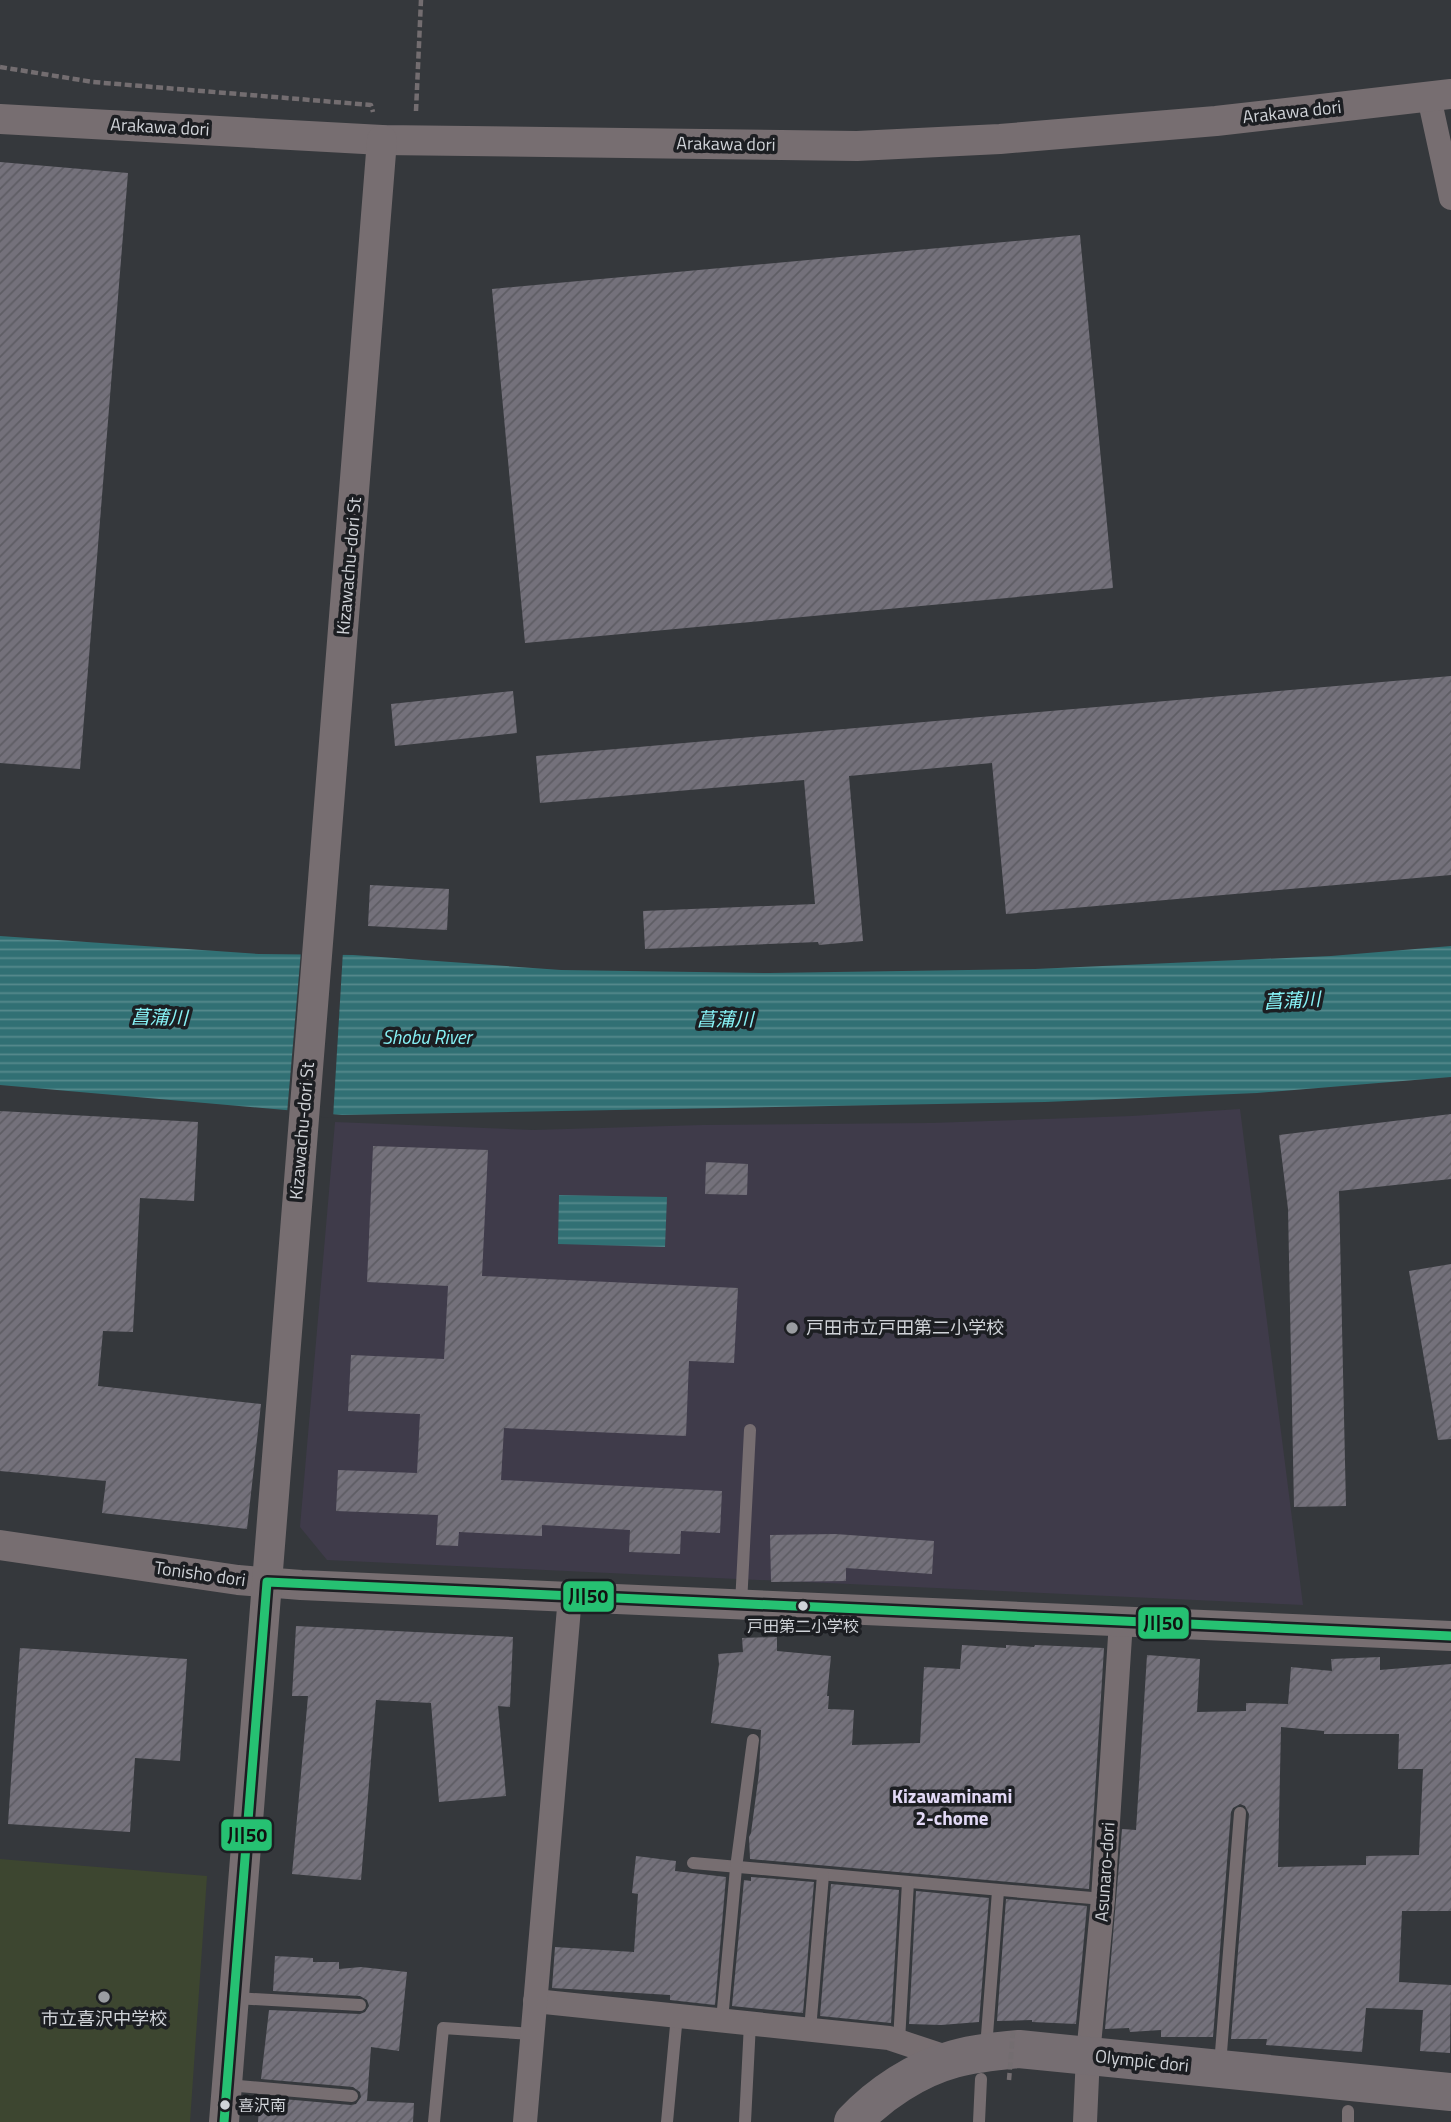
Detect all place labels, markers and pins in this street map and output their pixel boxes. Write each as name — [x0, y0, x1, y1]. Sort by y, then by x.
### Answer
place label: 戸田市立戸田第二小学校 — [806, 1314, 1004, 1341]
marker: 戸田市立戸田第二小学校 — [784, 1320, 800, 1336]
marker: 戸田第二小学校 — [796, 1599, 810, 1613]
place label: 戸田第二小学校 — [747, 1614, 859, 1638]
marker: 市立喜沢中学校 — [96, 1989, 112, 2005]
place label: 市立喜沢中学校 — [41, 2005, 167, 2032]
place label: 喜沢南 — [238, 2093, 286, 2117]
marker: 喜沢南 — [218, 2098, 232, 2112]

